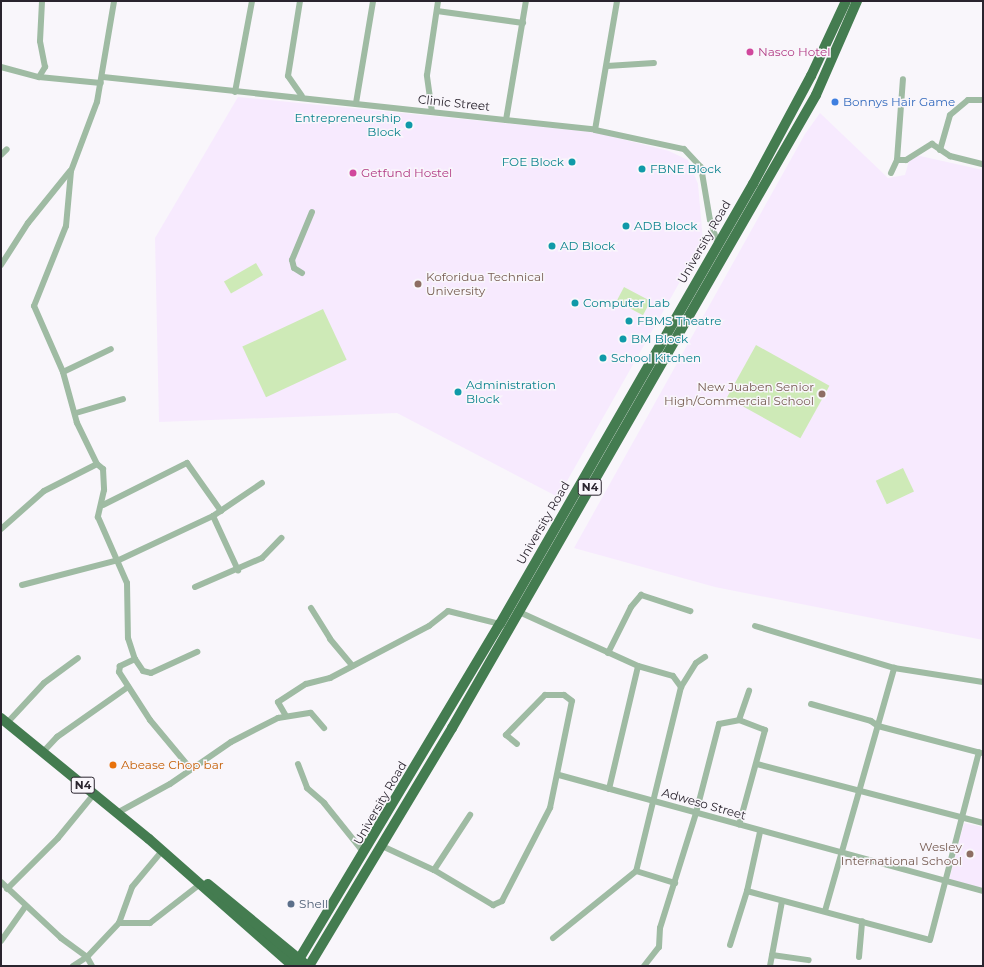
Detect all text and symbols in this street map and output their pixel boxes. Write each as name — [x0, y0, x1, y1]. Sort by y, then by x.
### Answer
place label: Nasco Hotel — [758, 45, 830, 59]
marker: Nasco Hotel — [745, 47, 755, 57]
street label: Clinic Street — [417, 92, 491, 114]
place label: Bonnys Hair Game — [843, 95, 955, 109]
marker: Bonnys Hair Game — [830, 97, 840, 107]
place label: Entrepreneurship Block — [294, 111, 401, 139]
marker: Entrepreneurship Block — [404, 120, 414, 130]
place label: FOE Block — [502, 155, 564, 169]
marker: FOE Block — [567, 157, 577, 167]
place label: FBNE Block — [650, 162, 721, 176]
marker: FBNE Block — [637, 164, 647, 174]
place label: Getfund Hostel — [361, 166, 452, 180]
marker: Getfund Hostel — [348, 168, 358, 178]
street label: University Road — [674, 198, 734, 286]
place label: ADB block — [634, 219, 697, 233]
marker: ADB block — [621, 221, 631, 231]
place label: AD Block — [560, 239, 615, 253]
marker: AD Block — [547, 241, 557, 251]
place label: Koforidua Technical University — [426, 270, 544, 298]
marker: Koforidua Technical University — [413, 279, 423, 289]
place label: Computer Lab — [583, 296, 670, 310]
marker: Computer Lab — [570, 298, 580, 308]
place label: FBMS Theatre — [637, 314, 722, 328]
marker: FBMS Theatre — [624, 316, 634, 326]
place label: BM Block — [631, 332, 688, 346]
marker: BM Block — [618, 334, 628, 344]
place label: School Kitchen — [611, 351, 701, 365]
marker: School Kitchen — [598, 353, 608, 363]
place label: Administration Block — [466, 378, 556, 406]
place label: New Juaben Senior High/Commercial School — [664, 380, 814, 408]
marker: Administration Block — [453, 387, 463, 397]
marker: New Juaben Senior High/Commercial School — [817, 389, 827, 399]
road number: N4 — [577, 478, 603, 496]
street label: University Road — [513, 479, 573, 567]
place label: Abease Chop bar — [121, 758, 224, 772]
street label: University Road — [350, 759, 410, 847]
marker: Abease Chop bar — [108, 760, 118, 770]
road number: N4 — [70, 776, 96, 794]
street label: Adweso Street — [660, 785, 748, 823]
place label: Wesley International School — [841, 840, 962, 868]
marker: Wesley International School — [965, 849, 975, 859]
place label: Shell — [299, 897, 328, 911]
marker: Shell — [286, 899, 296, 909]

